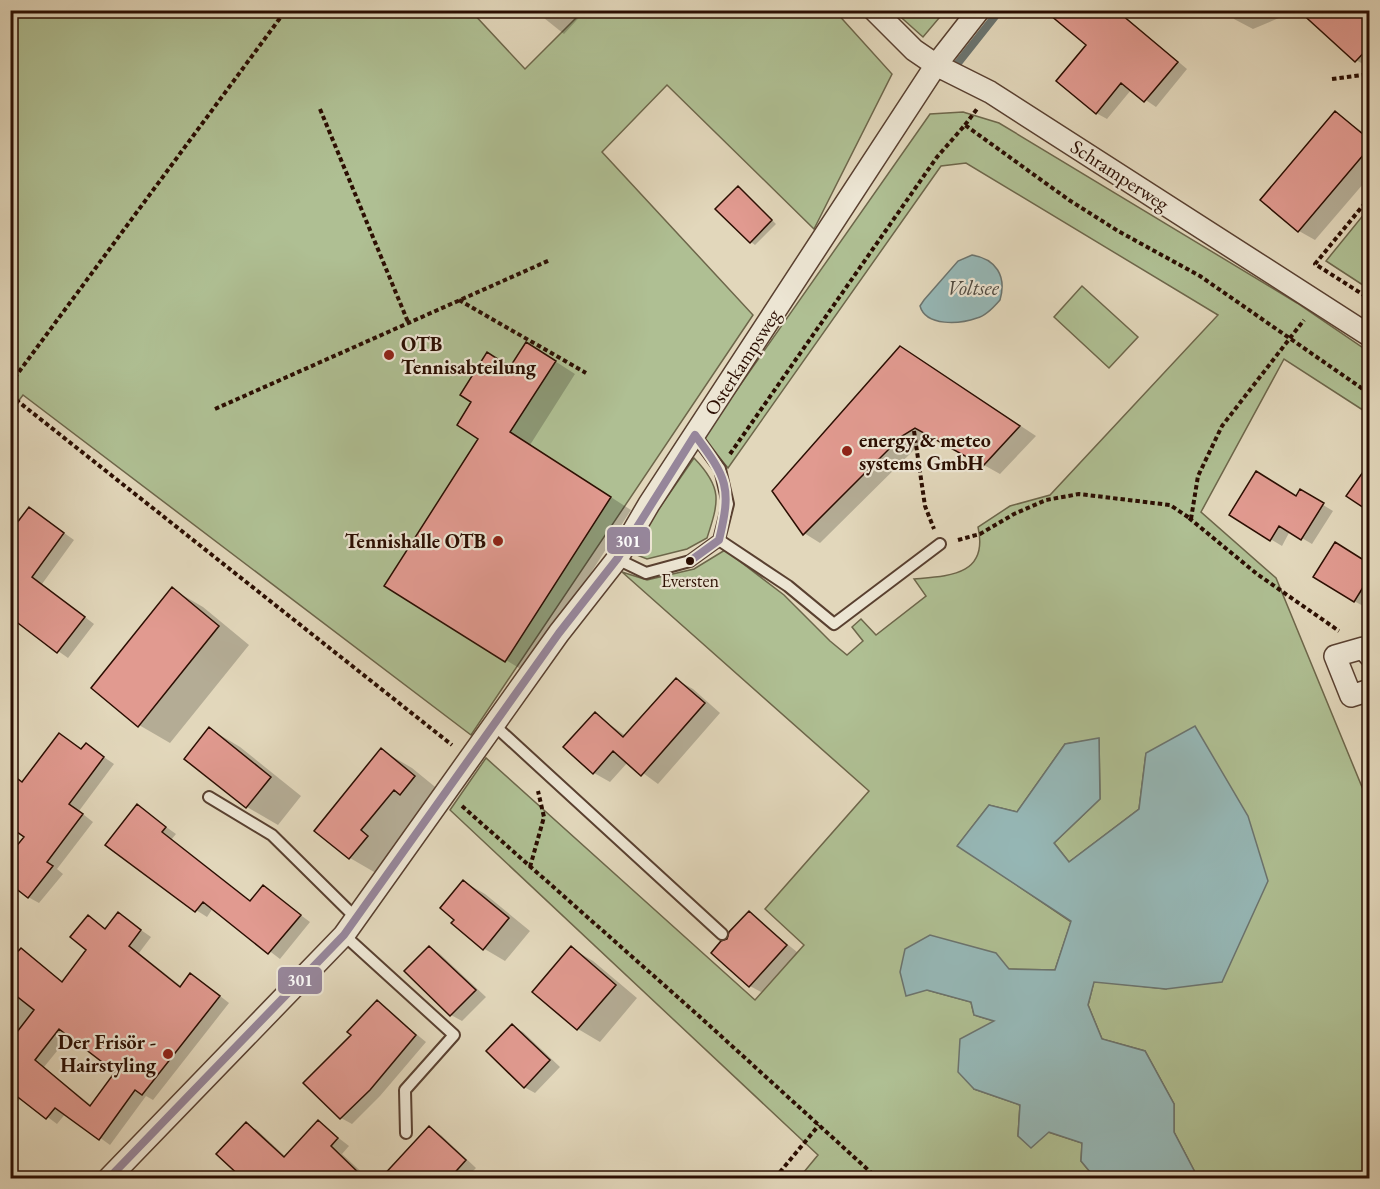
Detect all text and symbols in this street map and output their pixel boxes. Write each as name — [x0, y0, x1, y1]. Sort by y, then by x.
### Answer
street label: Schramperweg — [1066, 133, 1175, 217]
water label: Voltsee — [947, 274, 1000, 301]
street label: Osterkampsweg — [698, 304, 786, 420]
place label: OTB Tennisabteilung — [401, 331, 537, 380]
marker: OTB Tennisabteilung — [382, 348, 396, 362]
place label: energy & meteo systems GmbH — [859, 427, 991, 476]
marker: energy & meteo systems GmbH — [840, 444, 854, 458]
line badge: 301 — [606, 526, 651, 555]
place label: Tennishalle OTB — [345, 528, 486, 554]
text: 301 — [615, 531, 641, 552]
marker: Tennishalle OTB — [491, 534, 505, 548]
marker: Eversten — [684, 555, 696, 567]
place label: Eversten — [661, 569, 720, 592]
line badge: 301 — [277, 966, 323, 995]
text: 301 — [287, 970, 313, 991]
place label: Der Frisör - Hairstyling — [58, 1029, 157, 1078]
marker: Der Frisör - Hairstyling — [161, 1047, 175, 1061]

